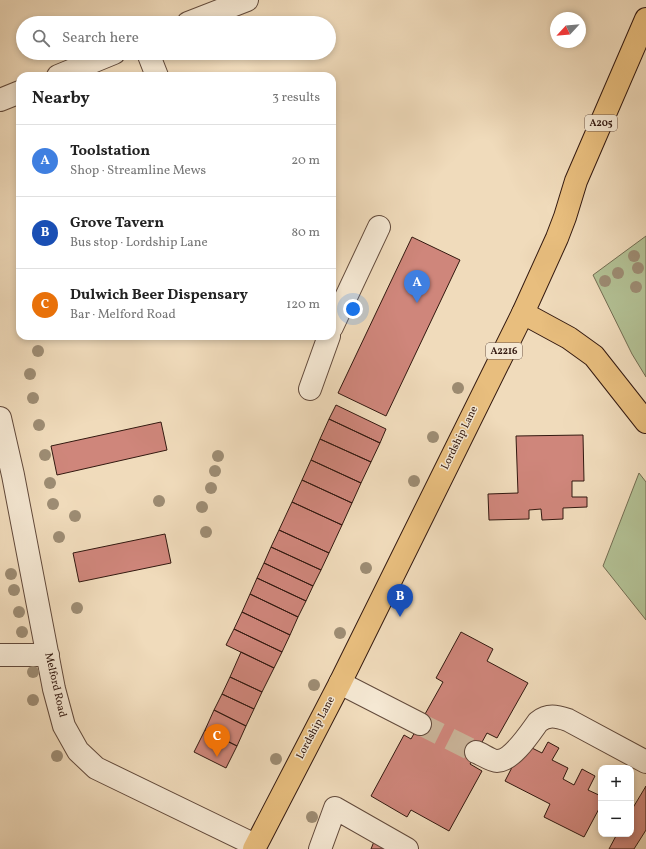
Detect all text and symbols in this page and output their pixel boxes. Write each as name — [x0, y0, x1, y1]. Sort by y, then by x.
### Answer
north arrow — [550, 12, 586, 48]
search box — [16, 16, 336, 60]
icon: search — [30, 27, 52, 49]
text: Search here — [62, 28, 139, 49]
text: Nearby — [32, 87, 90, 110]
text: 3 results — [272, 89, 320, 107]
road number: A205 — [585, 115, 617, 131]
text: Toolstation — [70, 141, 150, 162]
text: A — [40, 152, 50, 170]
text: 20 m — [291, 152, 320, 170]
text: Shop · Streamline Mews — [70, 162, 206, 180]
text: Grove Tavern — [70, 213, 164, 234]
text: B — [41, 224, 49, 242]
text: 80 m — [291, 224, 320, 242]
text: Bus stop · Lordship Lane — [70, 234, 208, 252]
pin: A — [404, 270, 430, 303]
text: Dulwich Beer Dispensary — [70, 285, 248, 306]
text: C — [41, 296, 49, 314]
text: 120 m — [286, 296, 320, 314]
your location — [343, 299, 363, 319]
text: Bar · Melford Road — [70, 306, 176, 324]
road number: A2216 — [486, 343, 522, 359]
street label: Lordship Lane — [438, 404, 482, 472]
pin: B — [387, 584, 413, 617]
street label: Melford Road — [40, 651, 70, 719]
street label: Lordship Lane — [293, 694, 339, 762]
pin: C — [204, 724, 230, 757]
map controls — [598, 765, 634, 837]
button: + — [598, 765, 634, 801]
button: − — [598, 801, 634, 837]

